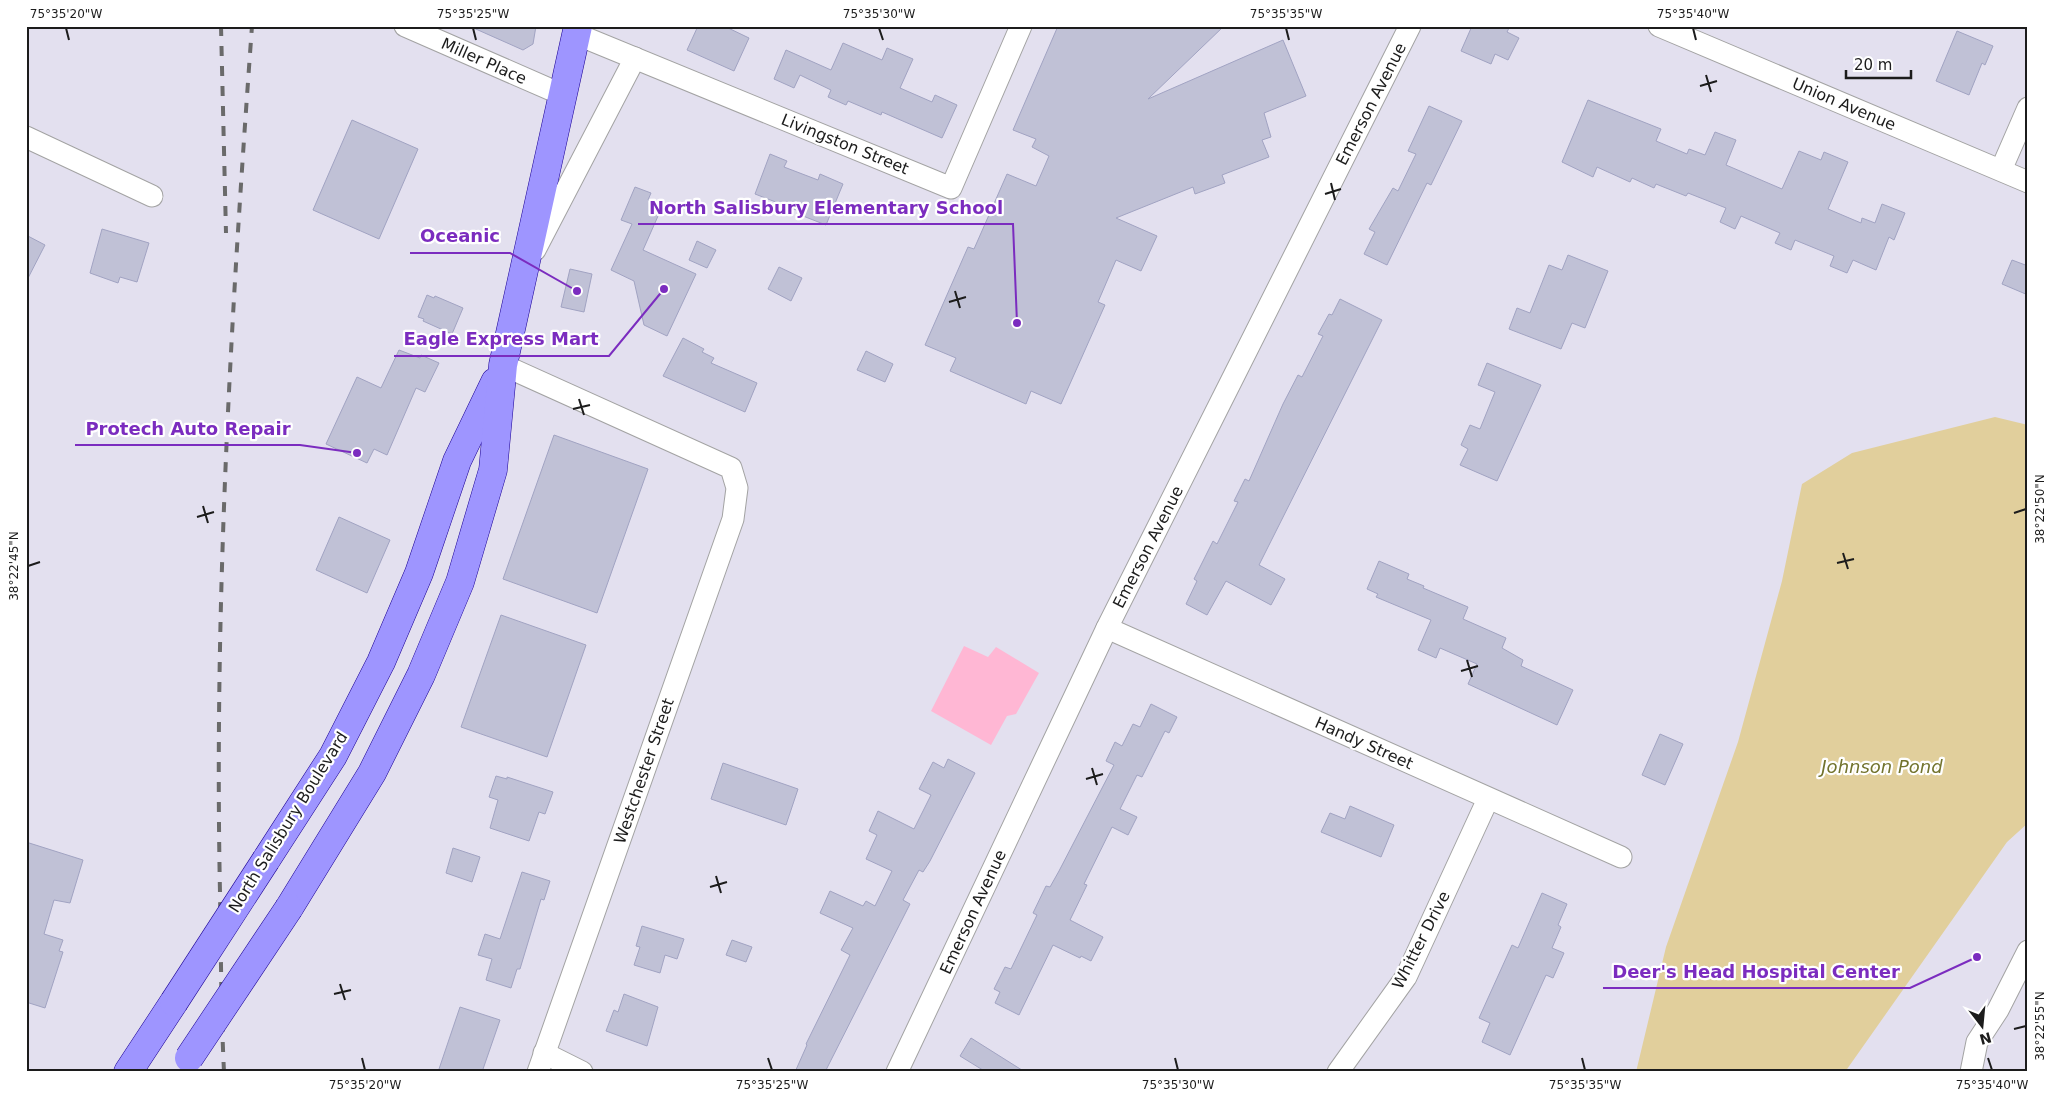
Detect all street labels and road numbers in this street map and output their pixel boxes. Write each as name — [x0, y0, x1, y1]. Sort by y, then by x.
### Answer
street label: Miller Place — [438, 34, 530, 88]
street label: Emerson Avenue — [1332, 40, 1410, 168]
street label: Union Avenue — [1789, 74, 1899, 134]
street label: Livingston Street — [778, 110, 912, 178]
street label: Emerson Avenue — [1109, 483, 1187, 611]
street label: Westchester Street — [610, 696, 678, 846]
street label: Handy Street — [1312, 713, 1416, 773]
street label: North Salisbury Boulevard — [224, 728, 352, 916]
street label: Emerson Avenue — [936, 847, 1010, 977]
street label: Whitter Drive — [1388, 888, 1454, 992]

